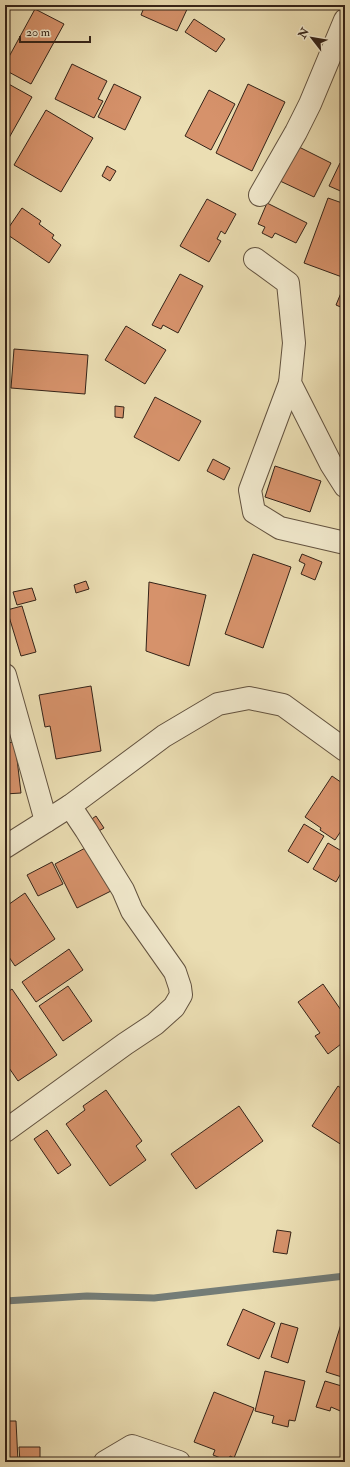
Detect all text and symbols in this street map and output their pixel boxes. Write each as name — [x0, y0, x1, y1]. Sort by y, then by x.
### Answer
scale bar — [20, 18, 90, 44]
north arrow — [292, 18, 332, 58]
text: 20 m — [26, 25, 51, 40]
text: N — [295, 25, 313, 42]

